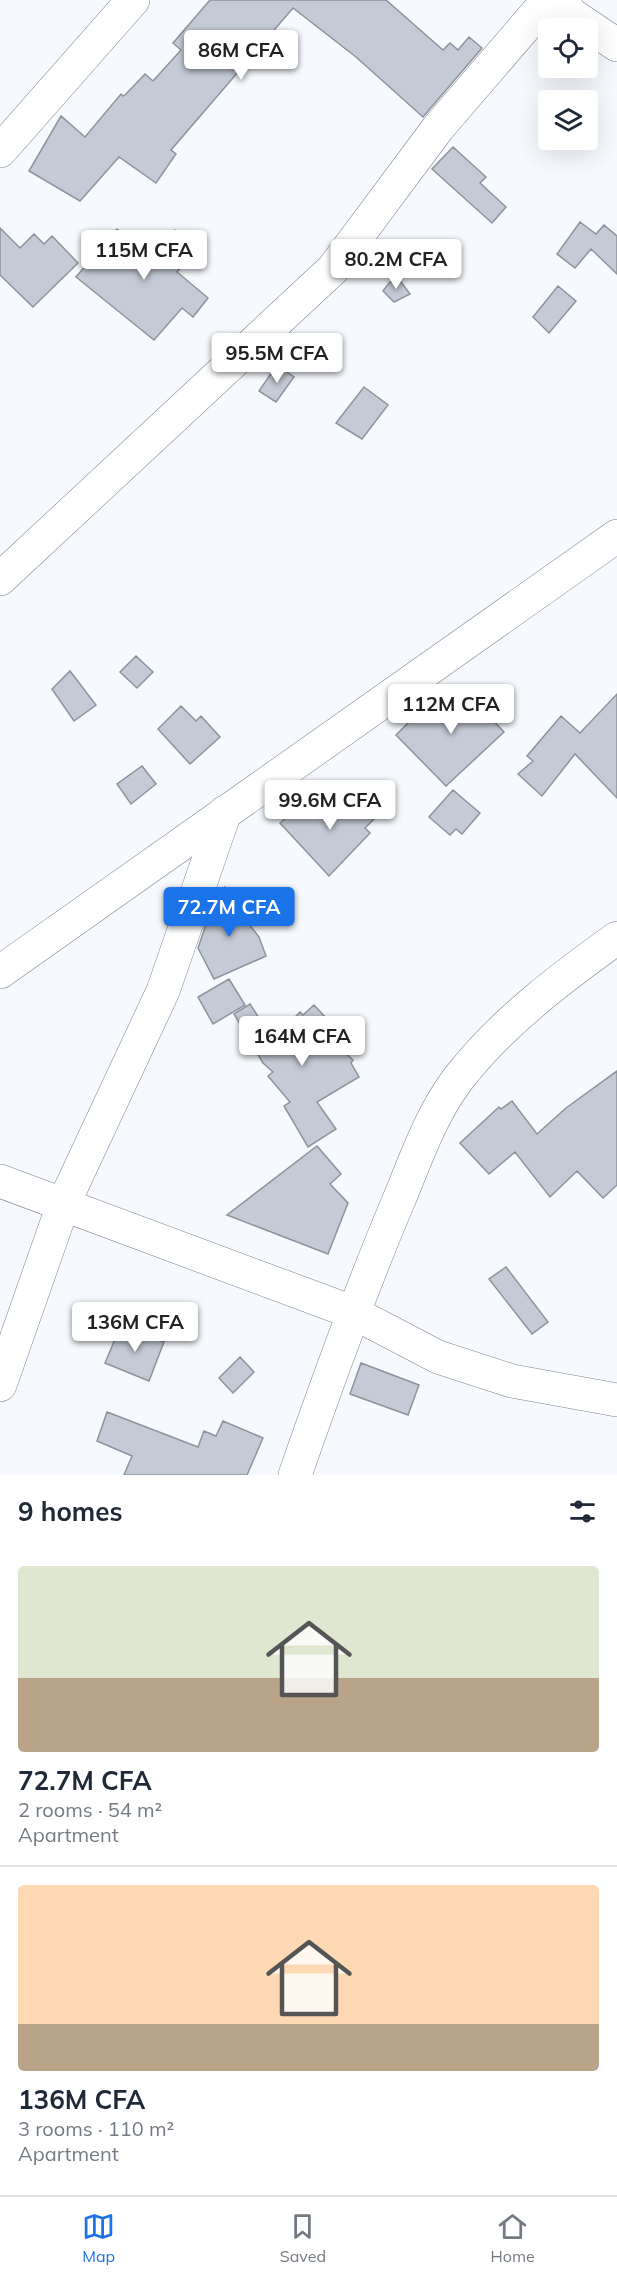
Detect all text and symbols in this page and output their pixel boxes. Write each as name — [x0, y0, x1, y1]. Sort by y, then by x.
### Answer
map controls — [538, 18, 598, 150]
button: locate — [538, 18, 598, 78]
pin: 86M CFA — [186, 30, 296, 81]
text: 86M CFA — [198, 37, 284, 62]
button: layers — [538, 90, 598, 150]
pin: 115M CFA — [82, 230, 206, 281]
text: 115M CFA — [95, 237, 193, 262]
pin: 80.2M CFA — [327, 239, 465, 290]
text: 80.2M CFA — [345, 246, 447, 271]
pin: 95.5M CFA — [208, 333, 346, 384]
text: 95.5M CFA — [226, 340, 328, 365]
pin: 112M CFA — [389, 684, 513, 735]
text: 112M CFA — [402, 691, 500, 716]
pin: 99.6M CFA — [261, 780, 399, 831]
text: 99.6M CFA — [279, 787, 381, 812]
pin: 72.7M CFA — [160, 887, 298, 938]
text: 72.7M CFA — [178, 894, 280, 919]
pin: 164M CFA — [240, 1016, 364, 1067]
text: 164M CFA — [253, 1023, 351, 1048]
pin: 136M CFA — [73, 1302, 197, 1353]
text: 136M CFA — [86, 1309, 184, 1334]
text: 9 homes — [18, 1495, 122, 1528]
icon: filters — [566, 1495, 599, 1528]
icon: home — [255, 1605, 363, 1713]
text: 72.7M CFA — [18, 1764, 152, 1797]
text: 2 rooms · 54 m² — [18, 1797, 162, 1822]
text: Apartment — [18, 1822, 119, 1847]
icon: home — [255, 1924, 363, 2032]
text: 136M CFA — [18, 2083, 145, 2116]
text: 3 rooms · 110 m² — [18, 2116, 174, 2141]
text: Apartment — [18, 2141, 119, 2166]
tab: Map — [82, 2210, 115, 2266]
tab: Saved — [280, 2210, 326, 2266]
tab: Home — [491, 2210, 535, 2266]

